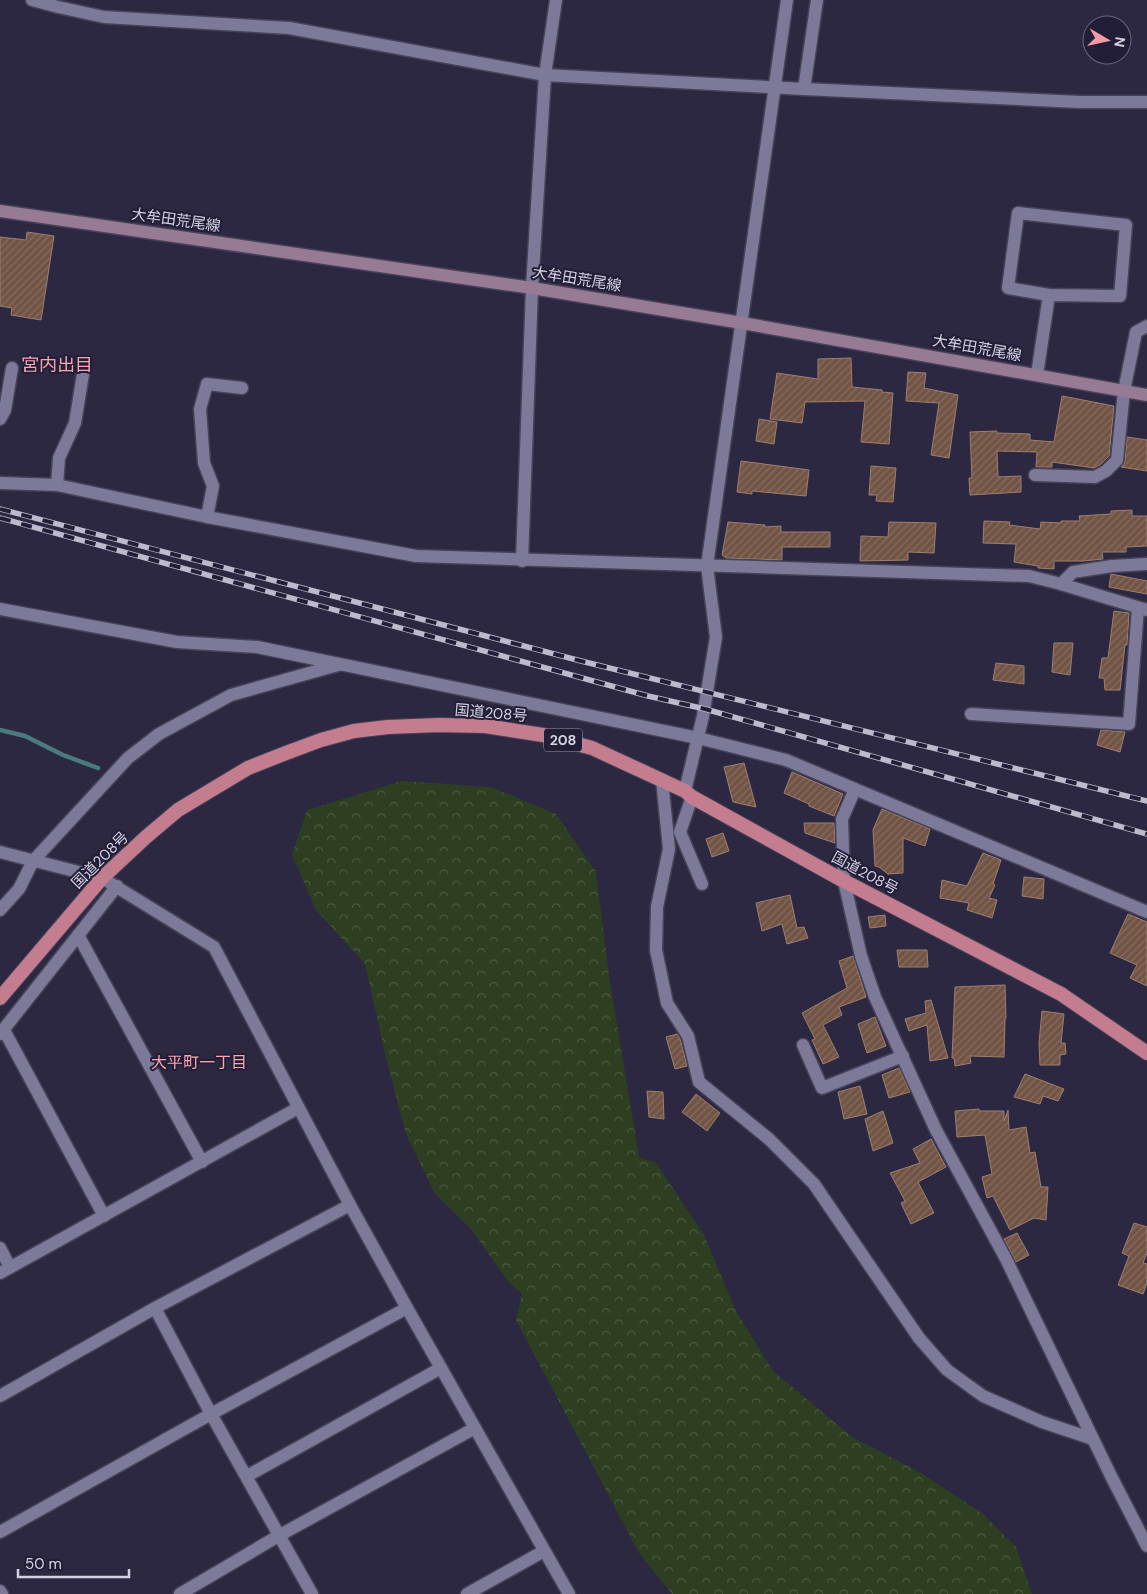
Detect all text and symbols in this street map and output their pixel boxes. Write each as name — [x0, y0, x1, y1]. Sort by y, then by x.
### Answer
north arrow — [1082, 15, 1132, 65]
text: N — [1110, 36, 1130, 48]
street label: 大牟田荒尾線 — [130, 204, 222, 236]
street label: 大牟田荒尾線 — [531, 262, 623, 296]
street label: 大牟田荒尾線 — [931, 330, 1023, 366]
district label: 宮内出目 — [21, 353, 93, 377]
street label: 国道208号 — [454, 700, 528, 726]
road number: 208 — [544, 728, 582, 752]
street label: 国道208号 — [67, 827, 133, 893]
street label: 国道208号 — [828, 847, 902, 899]
district label: 大平町一丁目 — [151, 1052, 247, 1073]
scale bar — [18, 1546, 129, 1578]
text: 50 m — [25, 1554, 62, 1574]

